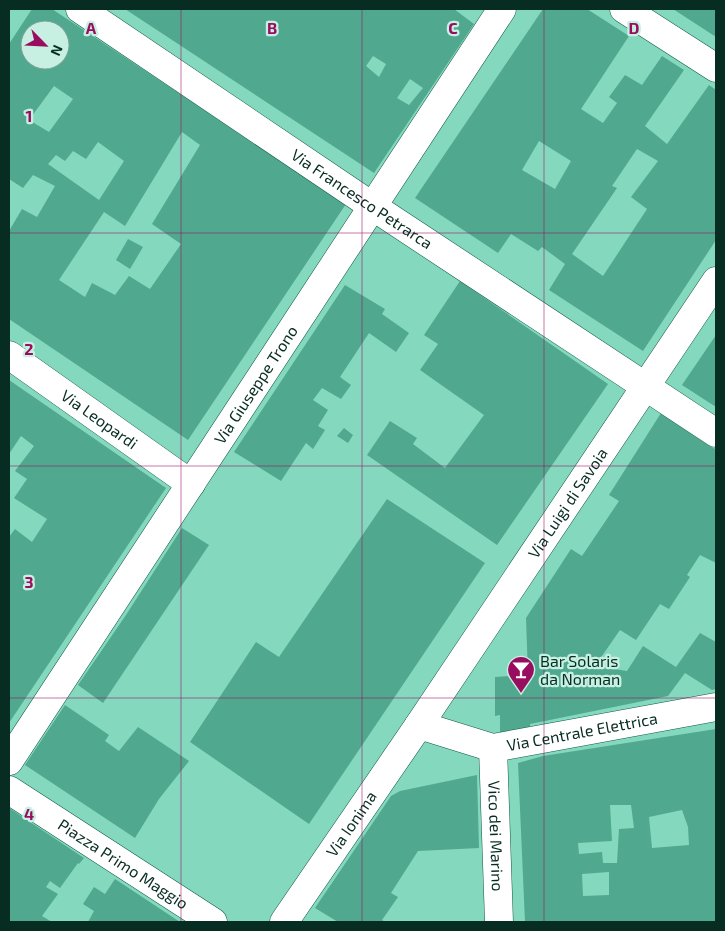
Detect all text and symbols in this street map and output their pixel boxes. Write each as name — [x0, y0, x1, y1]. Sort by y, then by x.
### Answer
text: A — [86, 18, 97, 37]
text: B — [267, 18, 277, 37]
text: C — [448, 18, 458, 37]
text: D — [629, 18, 640, 37]
north arrow — [20, 20, 70, 70]
text: N — [48, 42, 67, 59]
text: 1 — [26, 106, 32, 125]
street label: Via Francesco Petrarca — [288, 144, 437, 252]
street label: Via Giuseppe Trono — [210, 322, 301, 447]
text: 2 — [24, 339, 34, 358]
street label: Via Leopardi — [58, 385, 142, 452]
street label: Via Luigi di Savoia — [523, 444, 611, 561]
text: 3 — [24, 572, 34, 591]
place label: Bar Solaris da Norman — [540, 651, 620, 688]
bar icon: Bar Solaris da Norman — [506, 655, 536, 694]
street label: Via Centrale Elettrica — [505, 708, 659, 754]
street label: Vico dei Marino — [485, 780, 508, 892]
street label: Via Ionima — [322, 787, 380, 860]
text: 4 — [24, 804, 34, 823]
street label: Piazza Primo Maggio — [55, 814, 192, 913]

